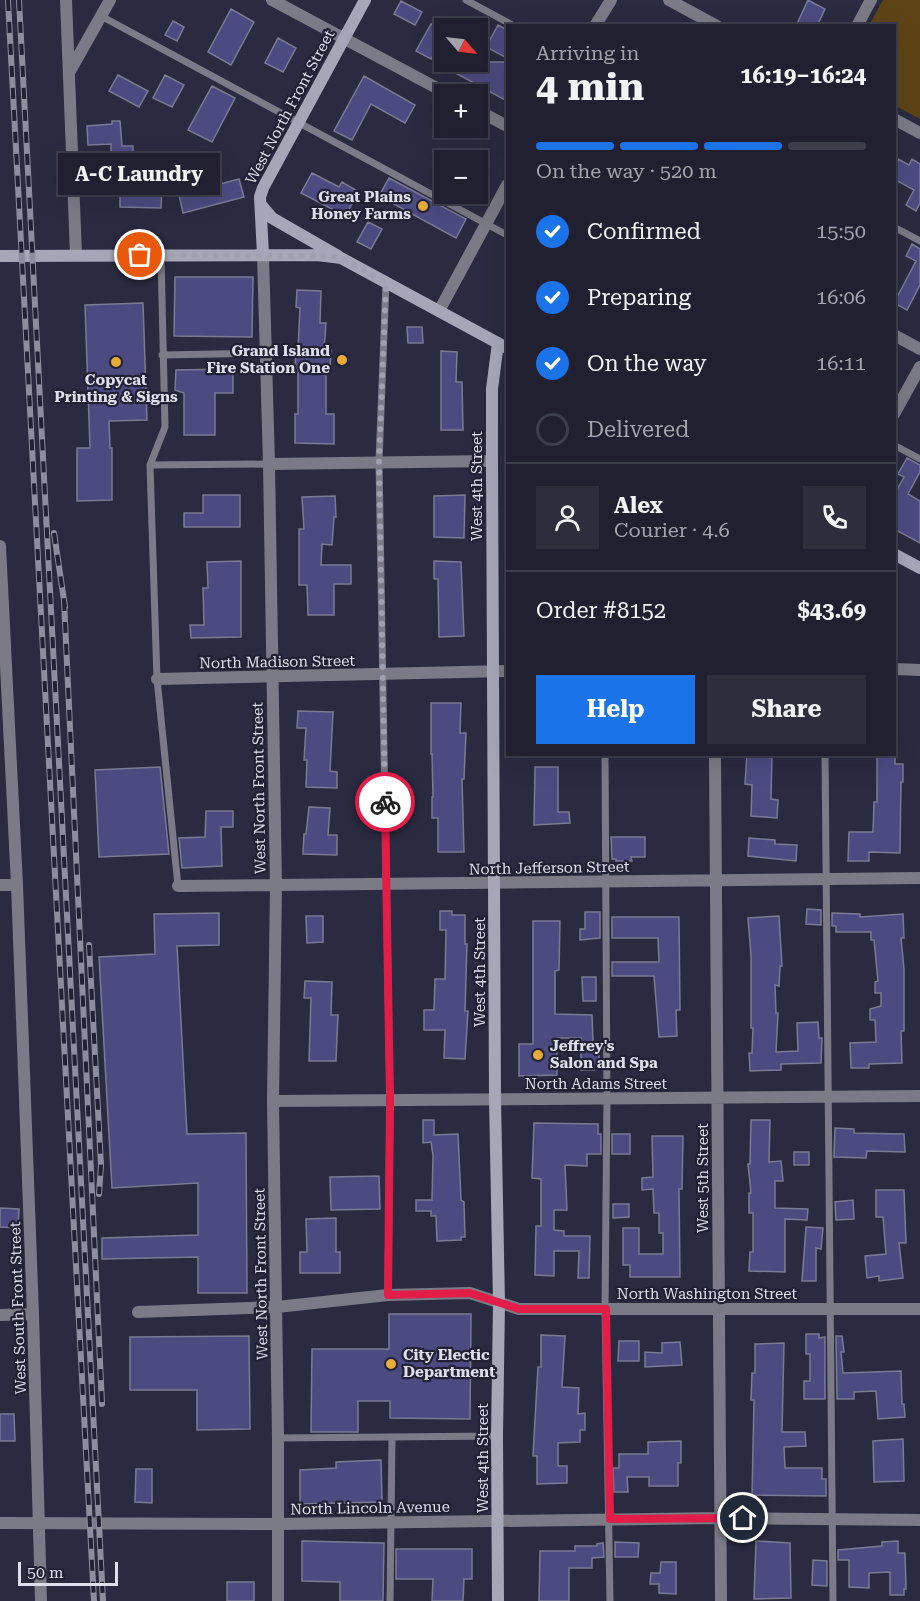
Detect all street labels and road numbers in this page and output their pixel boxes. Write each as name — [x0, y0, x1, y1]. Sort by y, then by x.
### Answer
street label: West North Front Street — [242, 26, 339, 187]
street label: West 4th Street — [468, 431, 486, 541]
street label: North Madison Street — [199, 652, 355, 672]
street label: West North Front Street — [248, 701, 269, 874]
street label: North Jefferson Street — [468, 858, 630, 878]
street label: West 4th Street — [471, 917, 489, 1027]
street label: North Adams Street — [525, 1075, 668, 1093]
street label: West 5th Street — [694, 1123, 712, 1233]
street label: West North Front Street — [250, 1187, 271, 1360]
street label: West South Front Street — [6, 1221, 30, 1395]
street label: North Washington Street — [617, 1285, 798, 1303]
street label: West 4th Street — [474, 1403, 492, 1513]
street label: North Lincoln Avenue — [290, 1498, 450, 1518]

